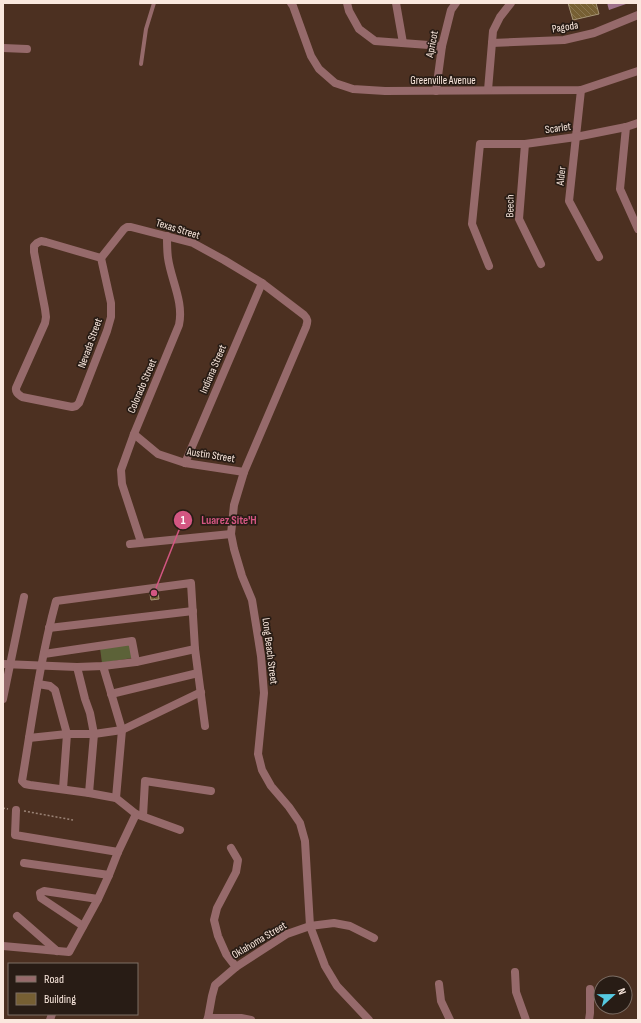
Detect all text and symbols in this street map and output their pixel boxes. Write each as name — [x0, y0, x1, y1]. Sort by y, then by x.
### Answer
street label: Pagoda — [551, 19, 579, 35]
street label: Apricot — [423, 29, 441, 59]
street label: Greenville Avenue — [410, 74, 476, 87]
street label: Scarlet — [544, 120, 572, 136]
street label: Alder — [553, 166, 568, 187]
street label: Beech — [503, 194, 517, 218]
street label: Texas Street — [154, 216, 202, 242]
street label: Nevada Street — [75, 316, 105, 370]
street label: Indiana Street — [197, 342, 229, 395]
street label: Colorado Street — [125, 356, 160, 415]
street label: Austin Street — [185, 445, 237, 465]
callout: Luarez Site'H — [173, 508, 264, 532]
text: 1 — [181, 513, 186, 528]
text: Luarez Site'H — [201, 513, 257, 528]
street label: Long Beach Street — [259, 617, 281, 686]
street label: Oklahoma Street — [229, 918, 289, 961]
legend — [8, 963, 138, 1015]
text: Road — [44, 972, 64, 987]
north arrow — [593, 975, 633, 1015]
text: N — [615, 986, 629, 997]
text: Building — [44, 992, 76, 1007]

